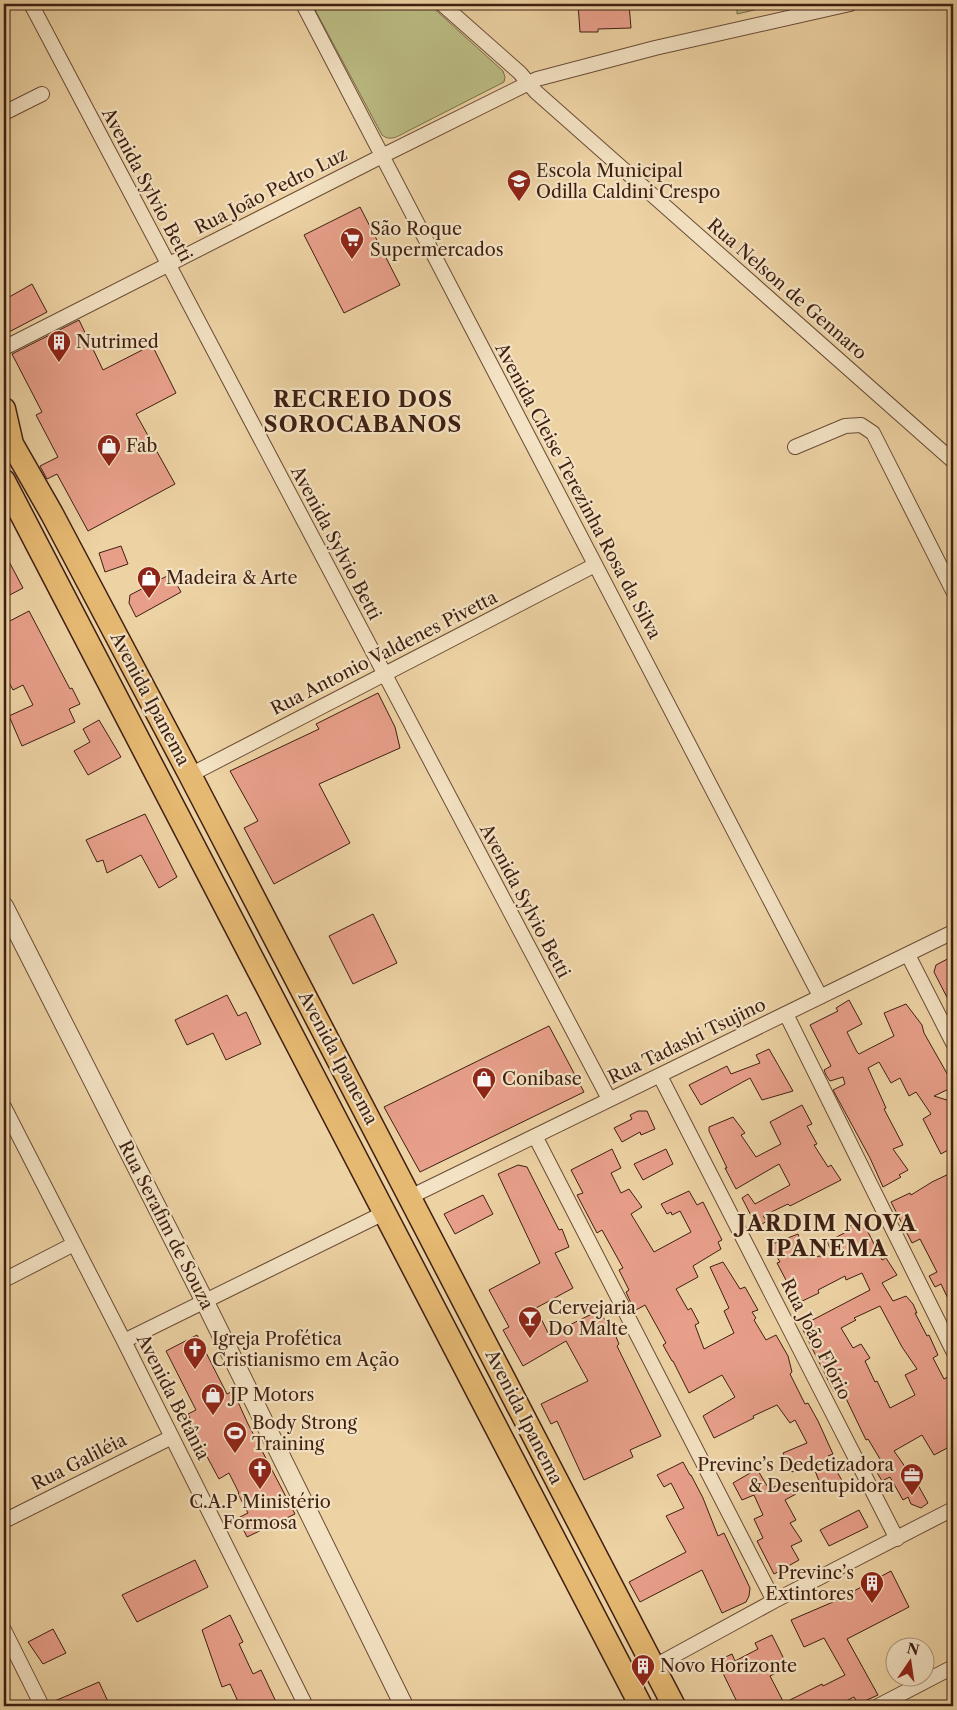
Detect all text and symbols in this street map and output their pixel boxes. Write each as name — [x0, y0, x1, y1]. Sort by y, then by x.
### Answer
street label: Avenida Sylvio Betti — [97, 103, 197, 266]
street label: Rua João Pedro Luz — [191, 143, 351, 239]
place label: Escola Municipal Odilla Caldini Crespo — [536, 160, 720, 203]
school or university icon: Escola Municipal Odilla Caldini Crespo — [506, 168, 532, 202]
street label: Rua Nelson de Gennaro — [703, 214, 871, 364]
place label: São Roque Supermercados — [370, 218, 504, 261]
supermarket icon: São Roque Supermercados — [339, 226, 365, 260]
building icon: Nutrimed — [46, 329, 72, 363]
place label: Nutrimed — [76, 331, 159, 353]
street label: Avenida Cleise Terezinha Rosa da Silva — [490, 338, 666, 643]
district label: RECREIO DOS SOROCABANOS — [264, 386, 462, 438]
shop icon: Fab — [96, 433, 122, 467]
place label: Fab — [126, 435, 158, 457]
street label: Avenida Sylvio Betti — [286, 461, 386, 624]
shop icon: Madeira & Arte — [136, 565, 162, 599]
place label: Madeira & Arte — [166, 567, 298, 589]
street label: Rua Antonio Valdenes Pivetta — [267, 586, 501, 720]
street label: Avenida Ipanema — [105, 628, 195, 770]
street label: Avenida Sylvio Betti — [475, 819, 575, 982]
street label: Avenida Ipanema — [293, 987, 383, 1129]
street label: Rua Tadashi Tsujino — [605, 993, 769, 1089]
shop icon: Conibase — [471, 1066, 497, 1100]
place label: Conibase — [502, 1068, 582, 1090]
street label: Rua Serafim de Souza — [114, 1137, 218, 1314]
district label: JARDIM NOVA IPANEMA — [733, 1210, 917, 1262]
street label: Rua João Flório — [776, 1275, 856, 1403]
place label: Cervejaria Do Malte — [548, 1297, 637, 1340]
bar icon: Cervejaria Do Malte — [517, 1305, 543, 1339]
place label: Igreja Profética Cristianismo em Ação — [212, 1328, 399, 1371]
street label: Avenida Betânia — [131, 1330, 214, 1464]
church icon: Igreja Profética Cristianismo em Ação — [182, 1336, 208, 1370]
street label: Avenida Ipanema — [480, 1345, 568, 1488]
shop icon: JP Motors — [200, 1382, 226, 1416]
place label: JP Motors — [227, 1384, 314, 1406]
place label: Body Strong Training — [252, 1412, 357, 1455]
sports icon: Body Strong Training — [222, 1420, 248, 1454]
street label: Rua Galiléia — [28, 1428, 131, 1495]
place label: Previnc’s Dedetizadora & Desentupidora — [697, 1454, 895, 1497]
church icon: C.A.P Ministério Formosa — [247, 1456, 273, 1490]
office icon: Previnc’s Dedetizadora & Desentupidora — [899, 1462, 925, 1496]
place label: C.A.P Ministério Formosa — [189, 1491, 331, 1534]
place label: Previnc’s Extintores — [765, 1562, 854, 1605]
building icon: Previnc’s Extintores — [859, 1570, 885, 1604]
north arrow — [884, 1638, 934, 1688]
text: N — [905, 1639, 921, 1659]
building icon: Novo Horizonte — [630, 1653, 656, 1687]
place label: Novo Horizonte — [660, 1655, 797, 1677]

